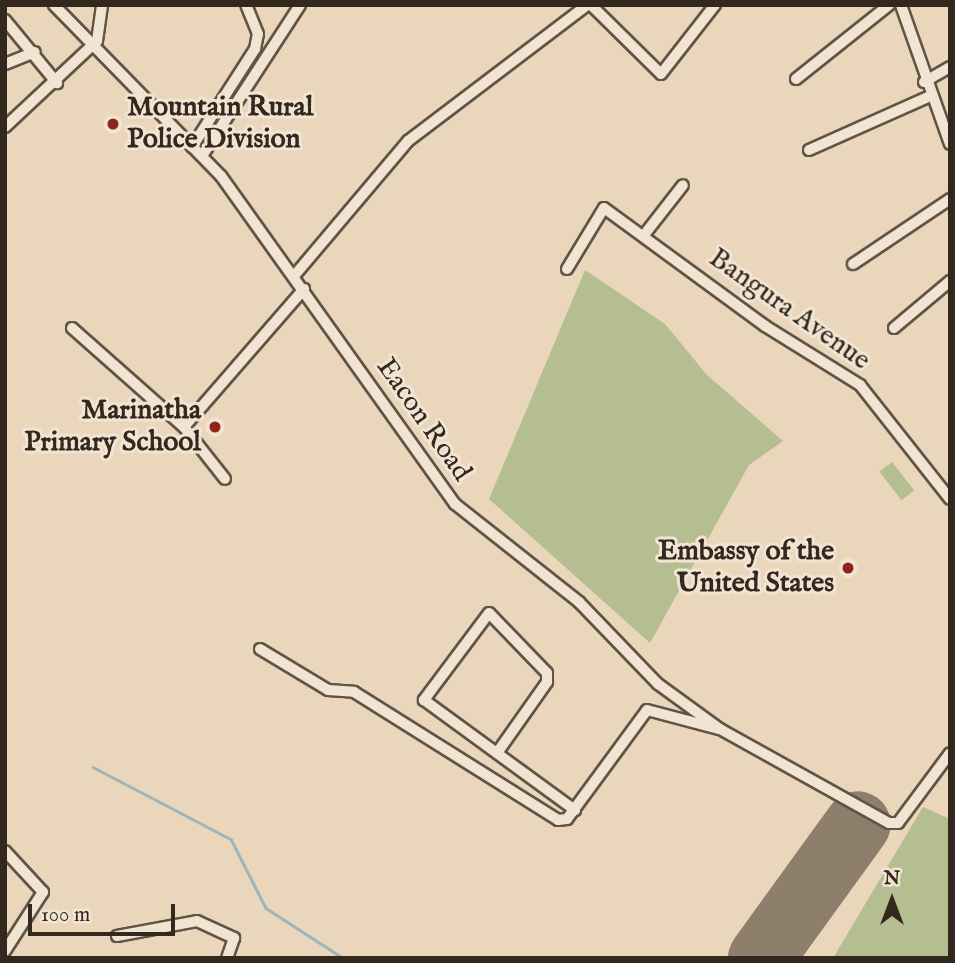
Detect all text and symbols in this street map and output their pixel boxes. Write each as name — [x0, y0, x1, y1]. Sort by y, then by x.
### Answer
place label: Mountain Rural Police Division — [127, 91, 313, 157]
marker: Mountain Rural Police Division — [105, 116, 121, 132]
street label: Bangura Avenue — [702, 242, 876, 378]
street label: Eacon Road — [368, 352, 478, 488]
place label: Marinatha Primary School — [24, 394, 201, 460]
marker: Marinatha Primary School — [207, 419, 223, 435]
place label: Embassy of the United States — [658, 535, 834, 601]
marker: Embassy of the United States — [840, 560, 856, 576]
north arrow — [857, 865, 927, 935]
text: N — [884, 867, 900, 891]
scale bar — [32, 890, 178, 934]
text: 100 m — [41, 902, 90, 929]

